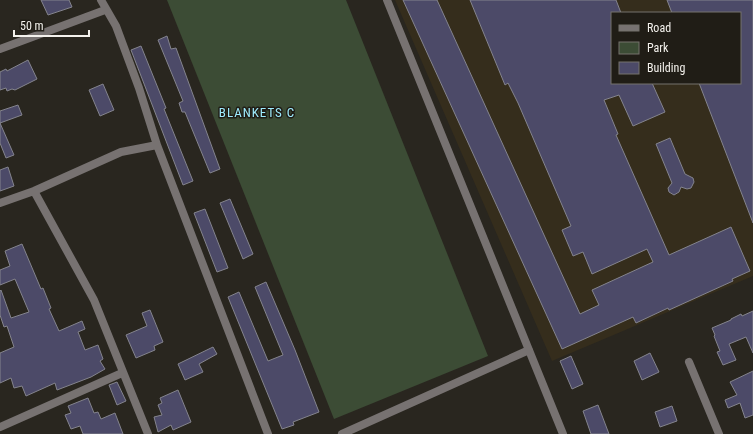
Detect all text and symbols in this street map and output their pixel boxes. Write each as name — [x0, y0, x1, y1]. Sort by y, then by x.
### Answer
scale bar — [14, 12, 89, 38]
legend — [611, 12, 741, 84]
text: 50 m — [20, 19, 44, 33]
text: Road — [647, 21, 671, 35]
text: Park — [647, 41, 669, 55]
text: Building — [647, 61, 685, 75]
district label: BLANKETS C — [219, 105, 295, 120]

